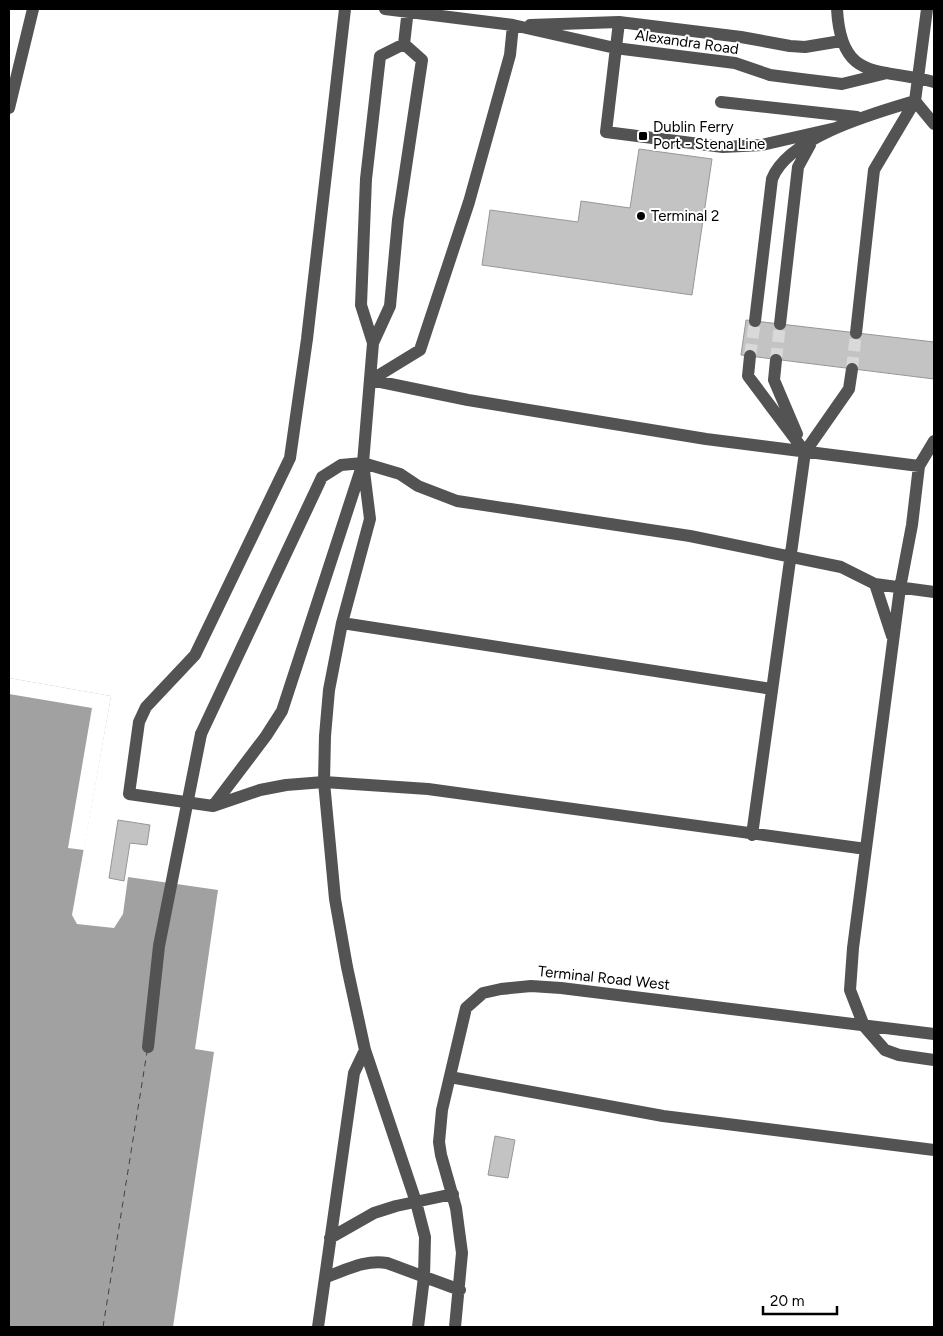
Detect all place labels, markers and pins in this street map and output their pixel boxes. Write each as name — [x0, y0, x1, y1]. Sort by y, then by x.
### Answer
place label: Dublin Ferry Port - Stena Line — [653, 118, 765, 153]
marker: Dublin Ferry Port - Stena Line — [637, 130, 649, 142]
place label: Terminal 2 — [651, 207, 719, 225]
marker: Terminal 2 — [635, 210, 647, 222]

